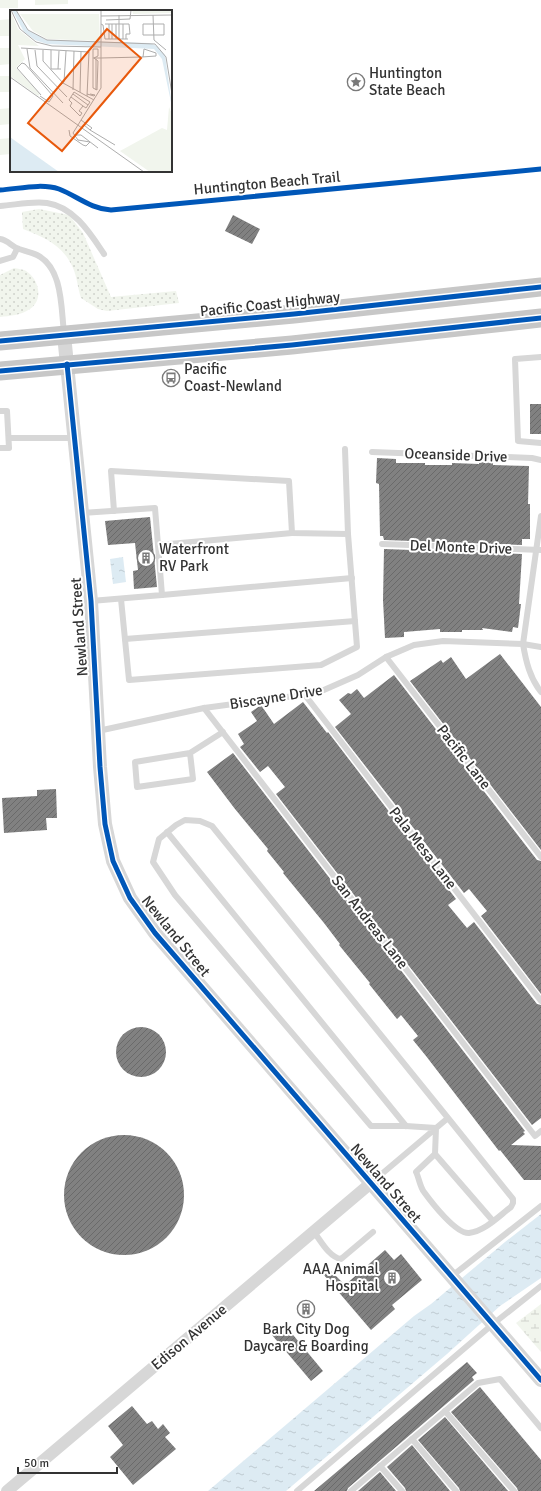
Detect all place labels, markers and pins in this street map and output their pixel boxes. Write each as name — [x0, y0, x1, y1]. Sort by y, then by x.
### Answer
place label: Huntington State Beach — [369, 64, 445, 99]
place icon: Huntington State Beach — [346, 72, 366, 92]
place label: Pacific Coast-Newland — [184, 360, 282, 395]
bus stop icon: Pacific Coast-Newland — [161, 368, 181, 388]
place label: Waterfront RV Park — [159, 540, 229, 575]
building icon: Waterfront RV Park — [136, 548, 156, 568]
place label: AAA Animal Hospital — [303, 1260, 379, 1295]
building icon: AAA Animal Hospital — [382, 1268, 402, 1288]
building icon: Bark City Dog Daycare & Boarding — [296, 1299, 316, 1319]
place label: Bark City Dog Daycare & Boarding — [243, 1320, 369, 1355]

